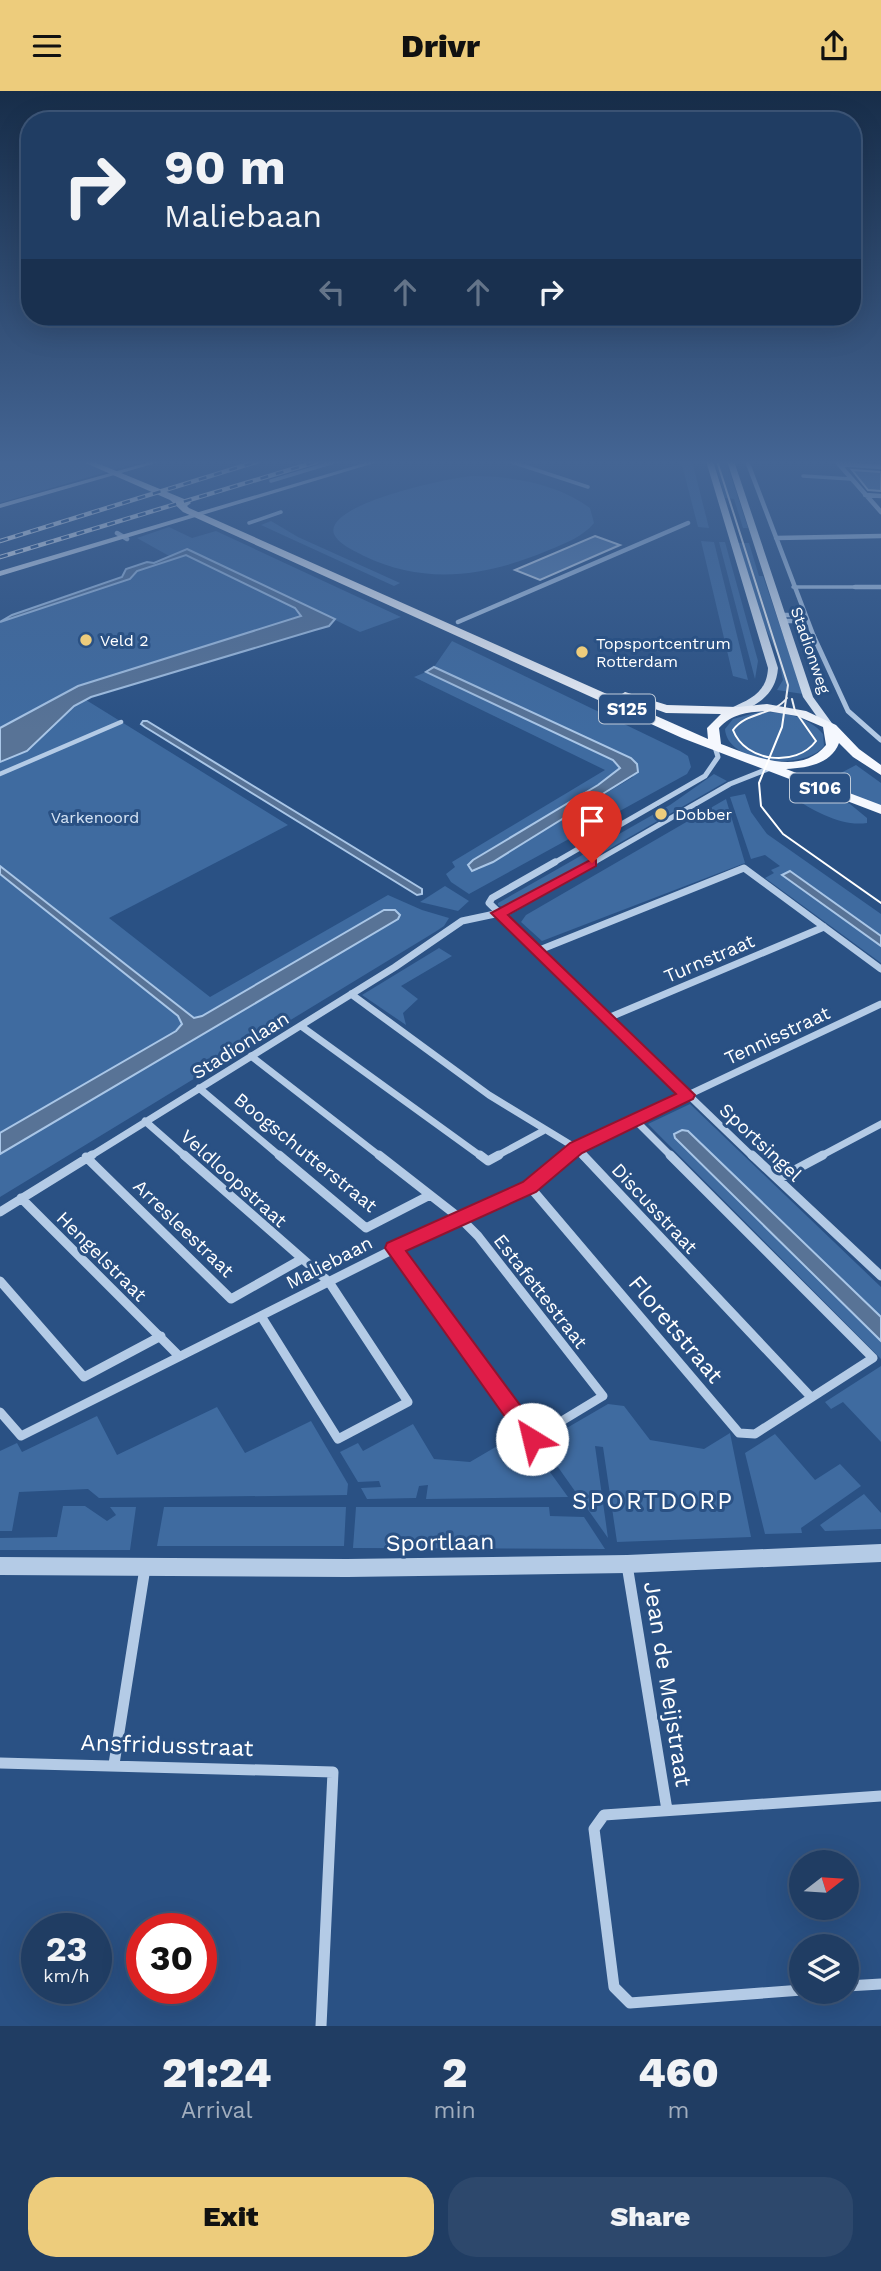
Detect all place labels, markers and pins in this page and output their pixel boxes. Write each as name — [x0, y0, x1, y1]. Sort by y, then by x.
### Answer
place label: Veld 2 — [100, 631, 149, 650]
marker: Veld 2 — [78, 632, 94, 648]
place label: Topsportcentrum Rotterdam — [596, 634, 731, 671]
marker: Topsportcentrum Rotterdam — [574, 644, 590, 660]
pin — [562, 791, 622, 863]
place label: Dobber — [675, 805, 732, 824]
marker: Dobber — [653, 806, 669, 822]

